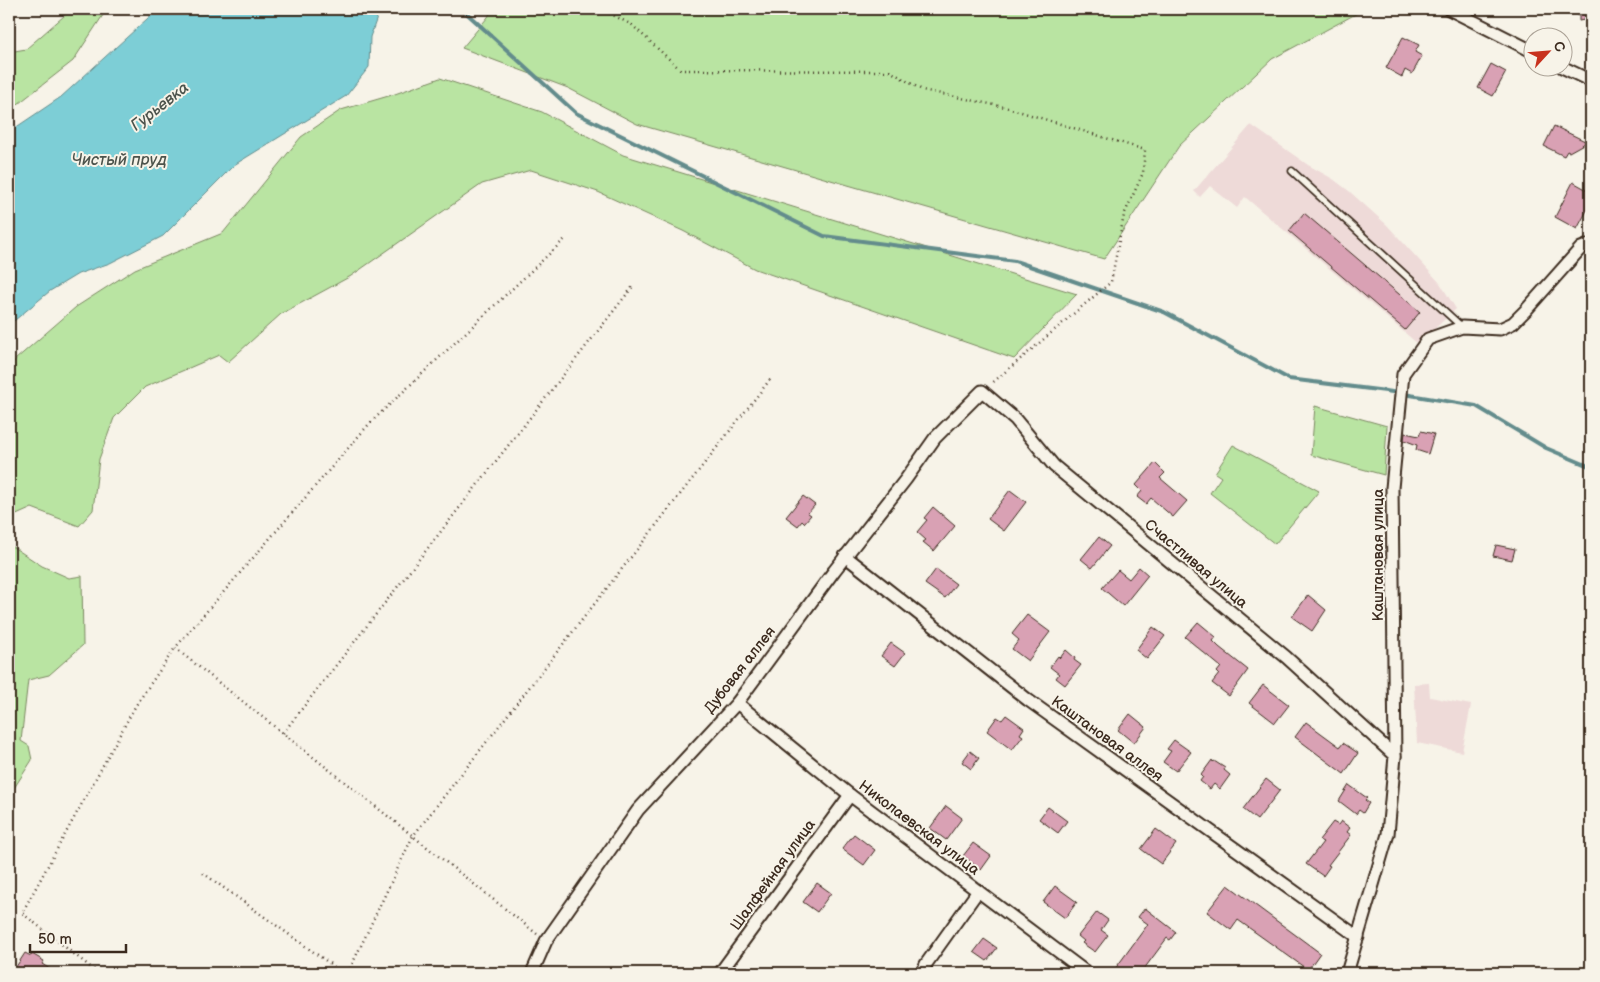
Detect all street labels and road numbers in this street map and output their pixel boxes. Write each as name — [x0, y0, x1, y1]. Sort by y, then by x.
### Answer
street label: Каштановая улица — [1369, 489, 1388, 621]
street label: Счастливая улица — [1141, 515, 1251, 613]
street label: Дубовая аллея — [700, 623, 780, 717]
street label: Каштановая аллея — [1047, 692, 1167, 786]
street label: Николаевская улица — [855, 776, 983, 880]
street label: Шалфейная улица — [726, 816, 820, 934]

